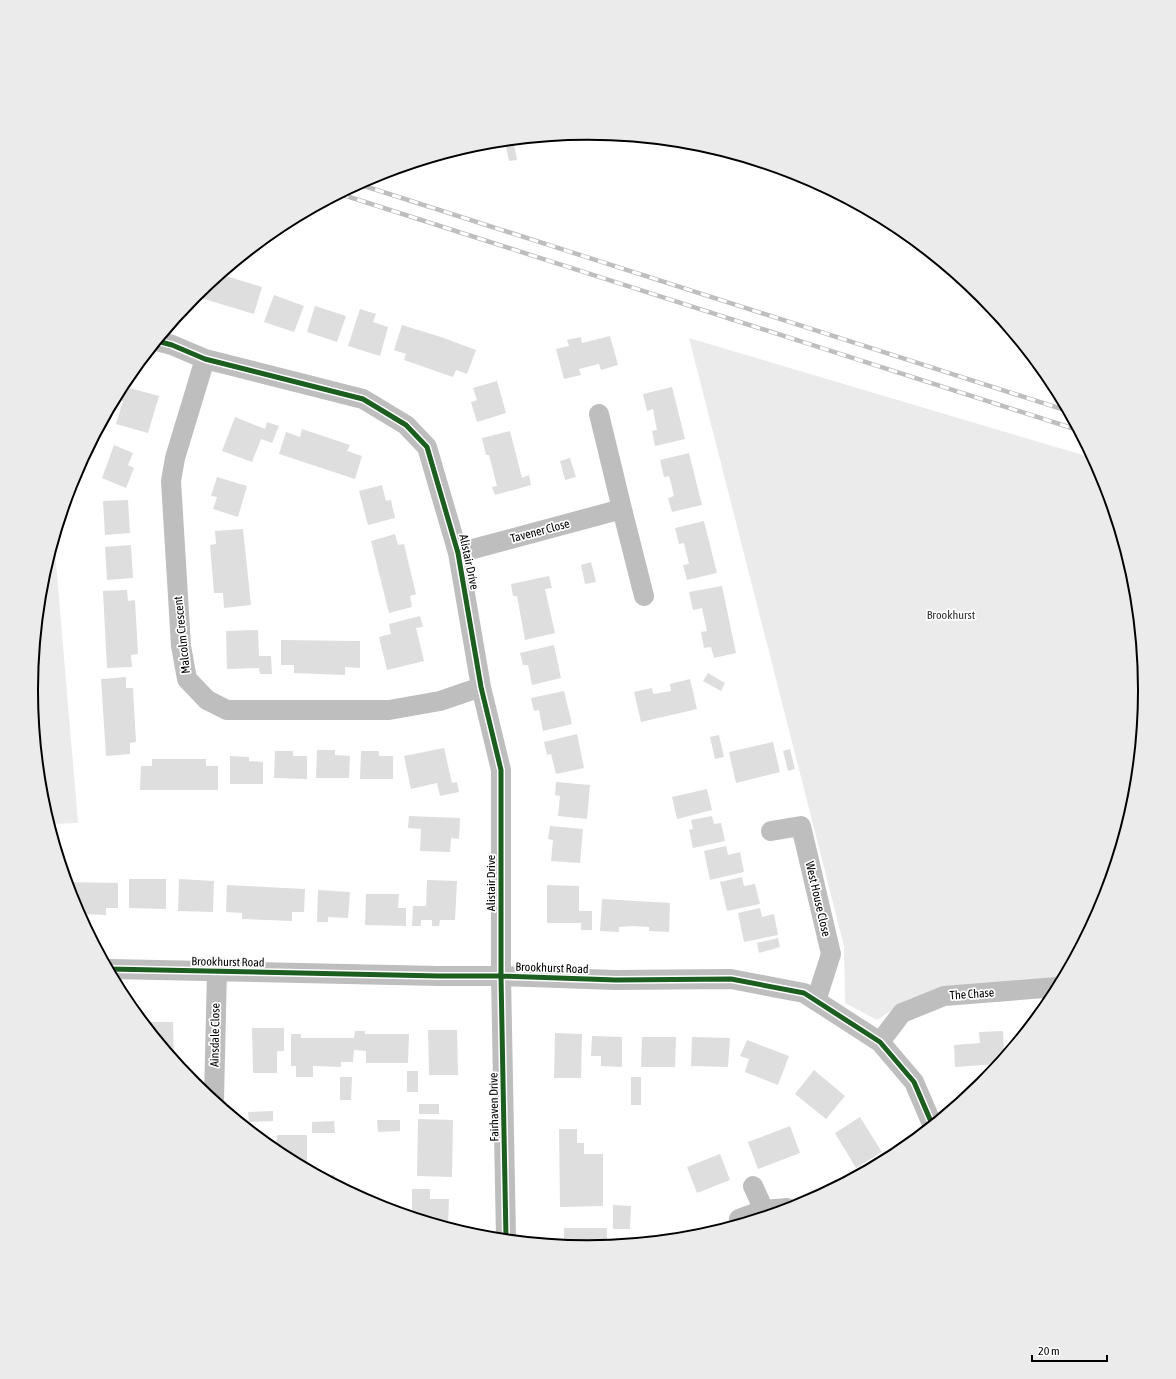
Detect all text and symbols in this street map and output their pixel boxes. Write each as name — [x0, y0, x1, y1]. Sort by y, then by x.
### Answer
street label: Tavener Close — [509, 516, 571, 546]
street label: Alistair Drive — [456, 533, 482, 591]
street label: Malcolm Crescent — [171, 595, 193, 675]
park label: Brookhurst — [927, 608, 976, 622]
street label: Alistair Drive — [484, 855, 498, 911]
street label: West House Close — [803, 860, 833, 938]
street label: Brookhurst Road — [191, 954, 265, 970]
street label: Brookhurst Road — [515, 960, 589, 976]
street label: The Chase — [949, 985, 995, 1003]
street label: Ainsdale Close — [207, 1003, 223, 1067]
street label: Fairhaven Drive — [486, 1072, 502, 1142]
scale bar — [1032, 1337, 1107, 1363]
text: 20 m — [1038, 1344, 1060, 1358]

